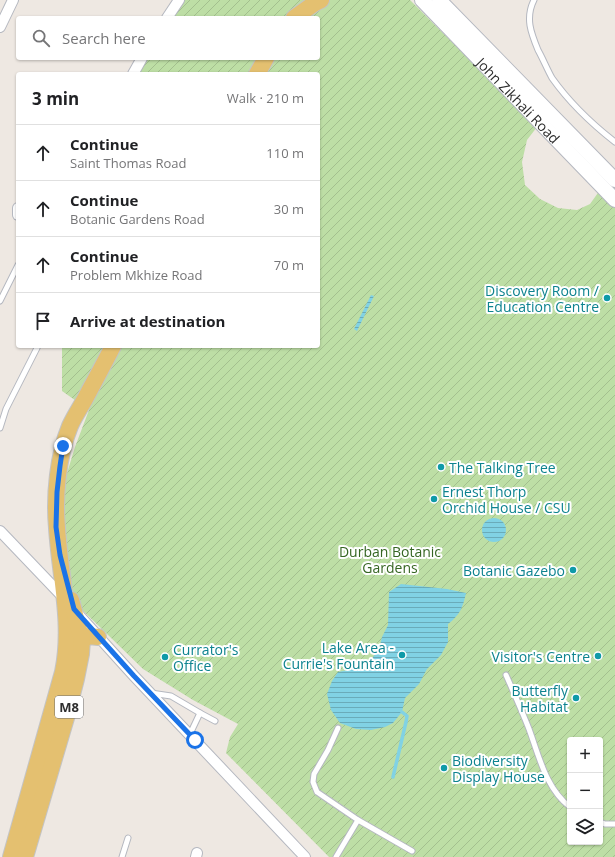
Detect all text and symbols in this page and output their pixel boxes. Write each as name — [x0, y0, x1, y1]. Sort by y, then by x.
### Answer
search box — [16, 16, 320, 60]
icon: search — [30, 27, 52, 49]
text: Search here — [62, 28, 146, 48]
street label: John Zikhali Road — [471, 52, 564, 147]
text: 3 min — [32, 87, 79, 110]
text: Walk · 210 m — [227, 89, 304, 107]
text: Continue — [70, 134, 138, 154]
icon: ahead — [32, 142, 54, 164]
text: 110 m — [266, 144, 304, 162]
text: Saint Thomas Road — [70, 154, 186, 172]
text: Continue — [70, 190, 138, 210]
icon: ahead — [32, 198, 54, 220]
text: 30 m — [274, 200, 304, 218]
text: Botanic Gardens Road — [70, 210, 205, 228]
text: Continue — [70, 246, 138, 266]
icon: ahead — [32, 254, 54, 276]
text: 70 m — [274, 256, 304, 274]
text: Problem Mkhize Road — [70, 266, 202, 284]
place label: Discovery Room / Education Centre — [485, 281, 599, 316]
marker: Discovery Room / Education Centre — [602, 293, 612, 303]
icon: arrive — [32, 310, 54, 332]
text: Arrive at destination — [70, 311, 225, 331]
route end — [54, 437, 72, 455]
place label: The Talking Tree — [449, 458, 556, 477]
marker: The Talking Tree — [436, 462, 446, 472]
place label: Ernest Thorp Orchid House / CSU — [442, 482, 571, 517]
marker: Ernest Thorp Orchid House / CSU — [429, 494, 439, 504]
park label: Durban Botanic Gardens — [339, 542, 441, 577]
place label: Botanic Gazebo — [463, 561, 565, 580]
marker: Botanic Gazebo — [568, 565, 578, 575]
place label: Lake Area - Currie's Fountain — [283, 638, 394, 673]
place label: Currator's Office — [173, 640, 239, 675]
place label: Visitor's Centre — [492, 647, 590, 666]
marker: Lake Area - Currie's Fountain — [397, 650, 407, 660]
marker: Visitor's Centre — [593, 651, 603, 661]
marker: Currator's Office — [160, 652, 170, 662]
place label: Butterfly Habitat — [512, 681, 569, 716]
marker: Butterfly Habitat — [571, 693, 581, 703]
road number: M8 — [55, 696, 83, 718]
route start — [186, 731, 204, 749]
map controls — [567, 737, 603, 845]
button: + — [567, 737, 603, 773]
place label: Biodiversity Display House — [452, 751, 545, 786]
marker: Biodiversity Display House — [439, 763, 449, 773]
button: − — [567, 773, 603, 809]
button: layers — [567, 809, 603, 845]

